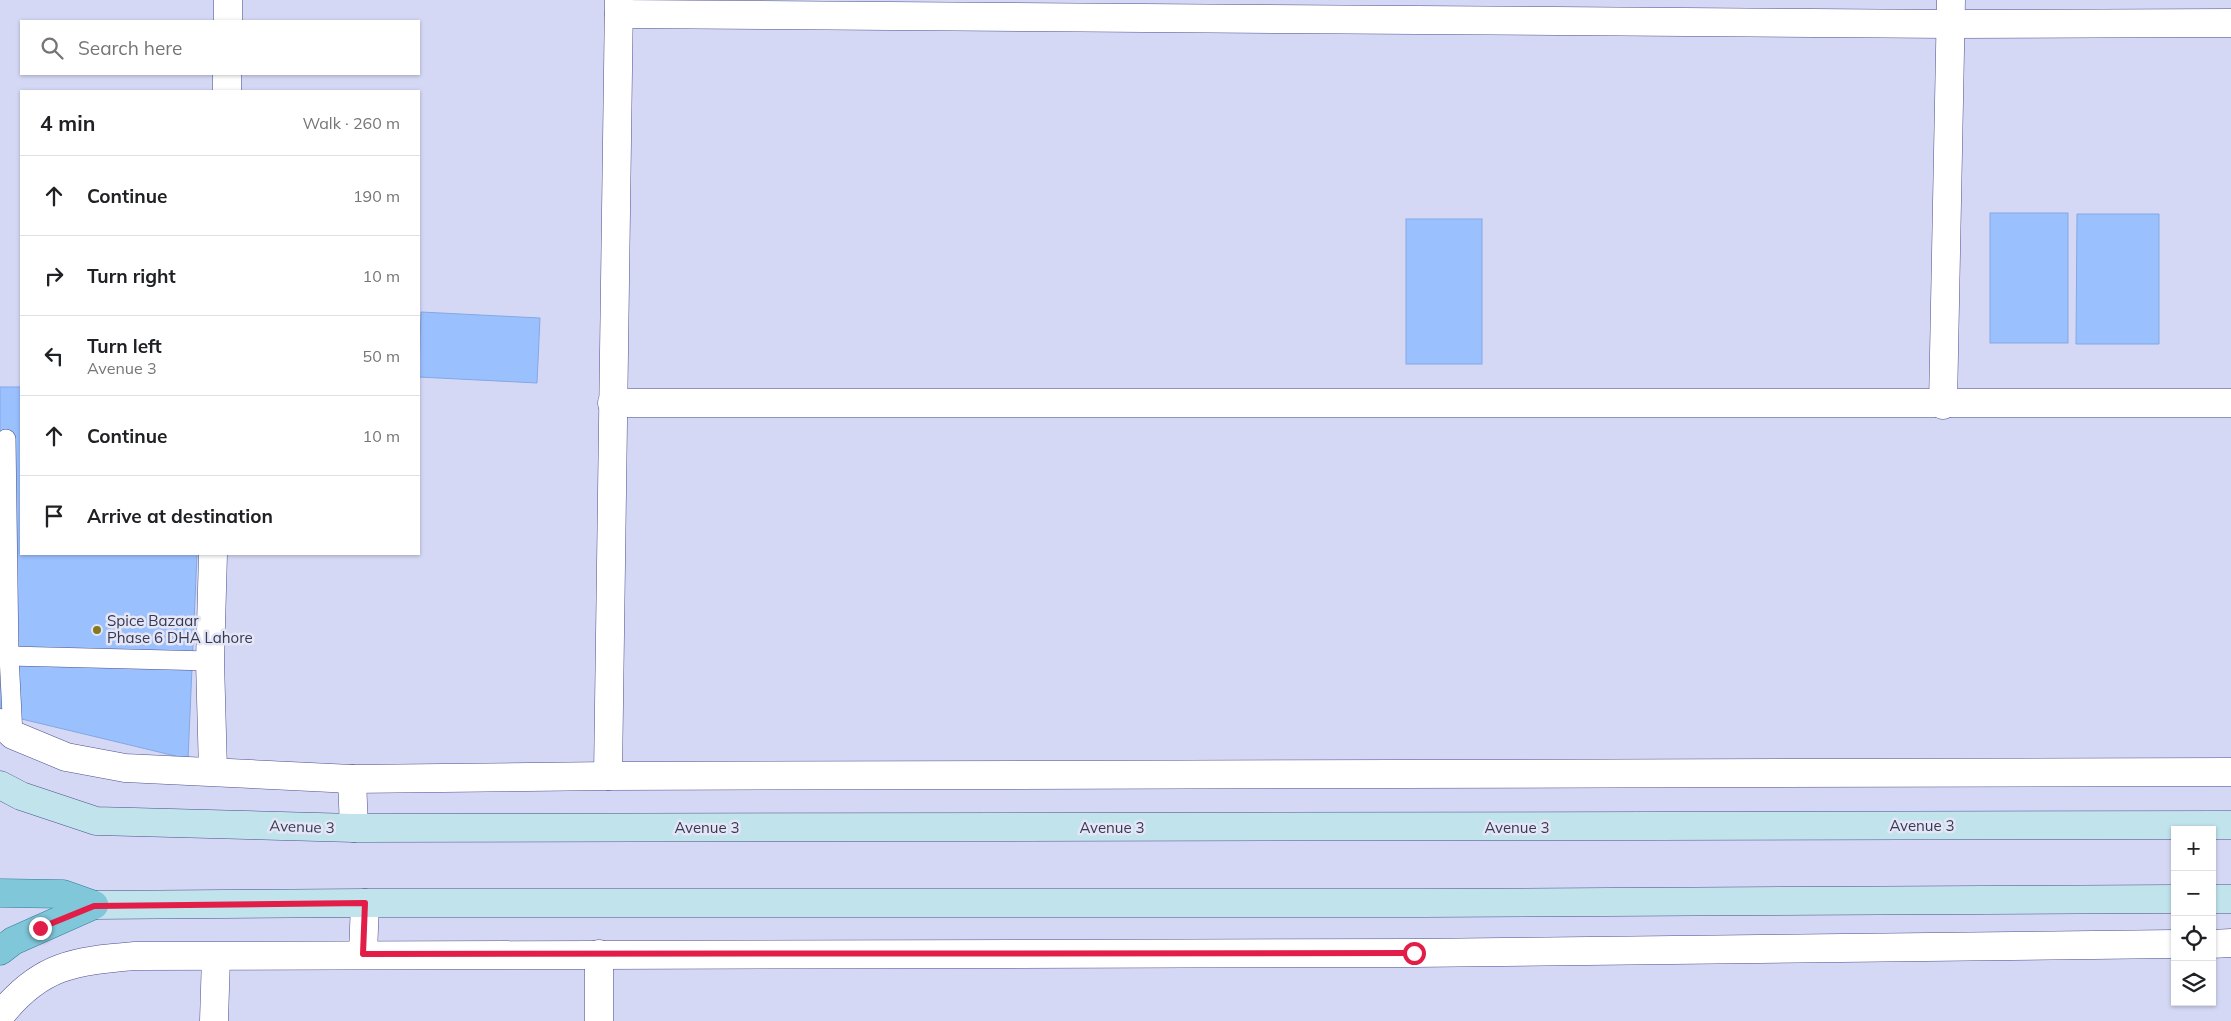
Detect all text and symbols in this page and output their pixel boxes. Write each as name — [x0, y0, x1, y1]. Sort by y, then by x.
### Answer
search box — [20, 20, 420, 75]
icon: search — [38, 34, 66, 62]
text: Search here — [78, 36, 182, 60]
text: 4 min — [40, 110, 95, 136]
text: Walk · 260 m — [302, 113, 400, 133]
icon: ahead — [40, 182, 68, 210]
text: Continue — [87, 184, 167, 208]
text: 190 m — [353, 186, 400, 206]
icon: right — [40, 262, 68, 290]
text: Turn right — [87, 264, 176, 288]
text: 10 m — [363, 266, 400, 286]
text: Turn left — [87, 334, 162, 358]
icon: left — [40, 342, 68, 370]
text: 50 m — [363, 346, 400, 366]
text: Avenue 3 — [87, 358, 157, 378]
icon: ahead — [40, 422, 68, 450]
text: Continue — [87, 424, 167, 448]
text: 10 m — [363, 426, 400, 446]
icon: arrive — [40, 502, 68, 530]
text: Arrive at destination — [87, 504, 273, 528]
place label: Spice Bazaar Phase 6 DHA Lahore — [107, 611, 253, 647]
marker: Spice Bazaar Phase 6 DHA Lahore — [91, 624, 103, 636]
street label: Avenue 3 — [269, 816, 335, 837]
street label: Avenue 3 — [1889, 816, 1955, 835]
street label: Avenue 3 — [674, 818, 740, 837]
street label: Avenue 3 — [1079, 818, 1145, 837]
street label: Avenue 3 — [1484, 818, 1550, 837]
map controls — [2171, 826, 2216, 1006]
button: + — [2171, 826, 2216, 871]
button: − — [2171, 871, 2216, 916]
button: locate — [2171, 916, 2216, 961]
route end — [29, 917, 52, 940]
route start — [1403, 942, 1426, 965]
button: layers — [2171, 961, 2216, 1006]

